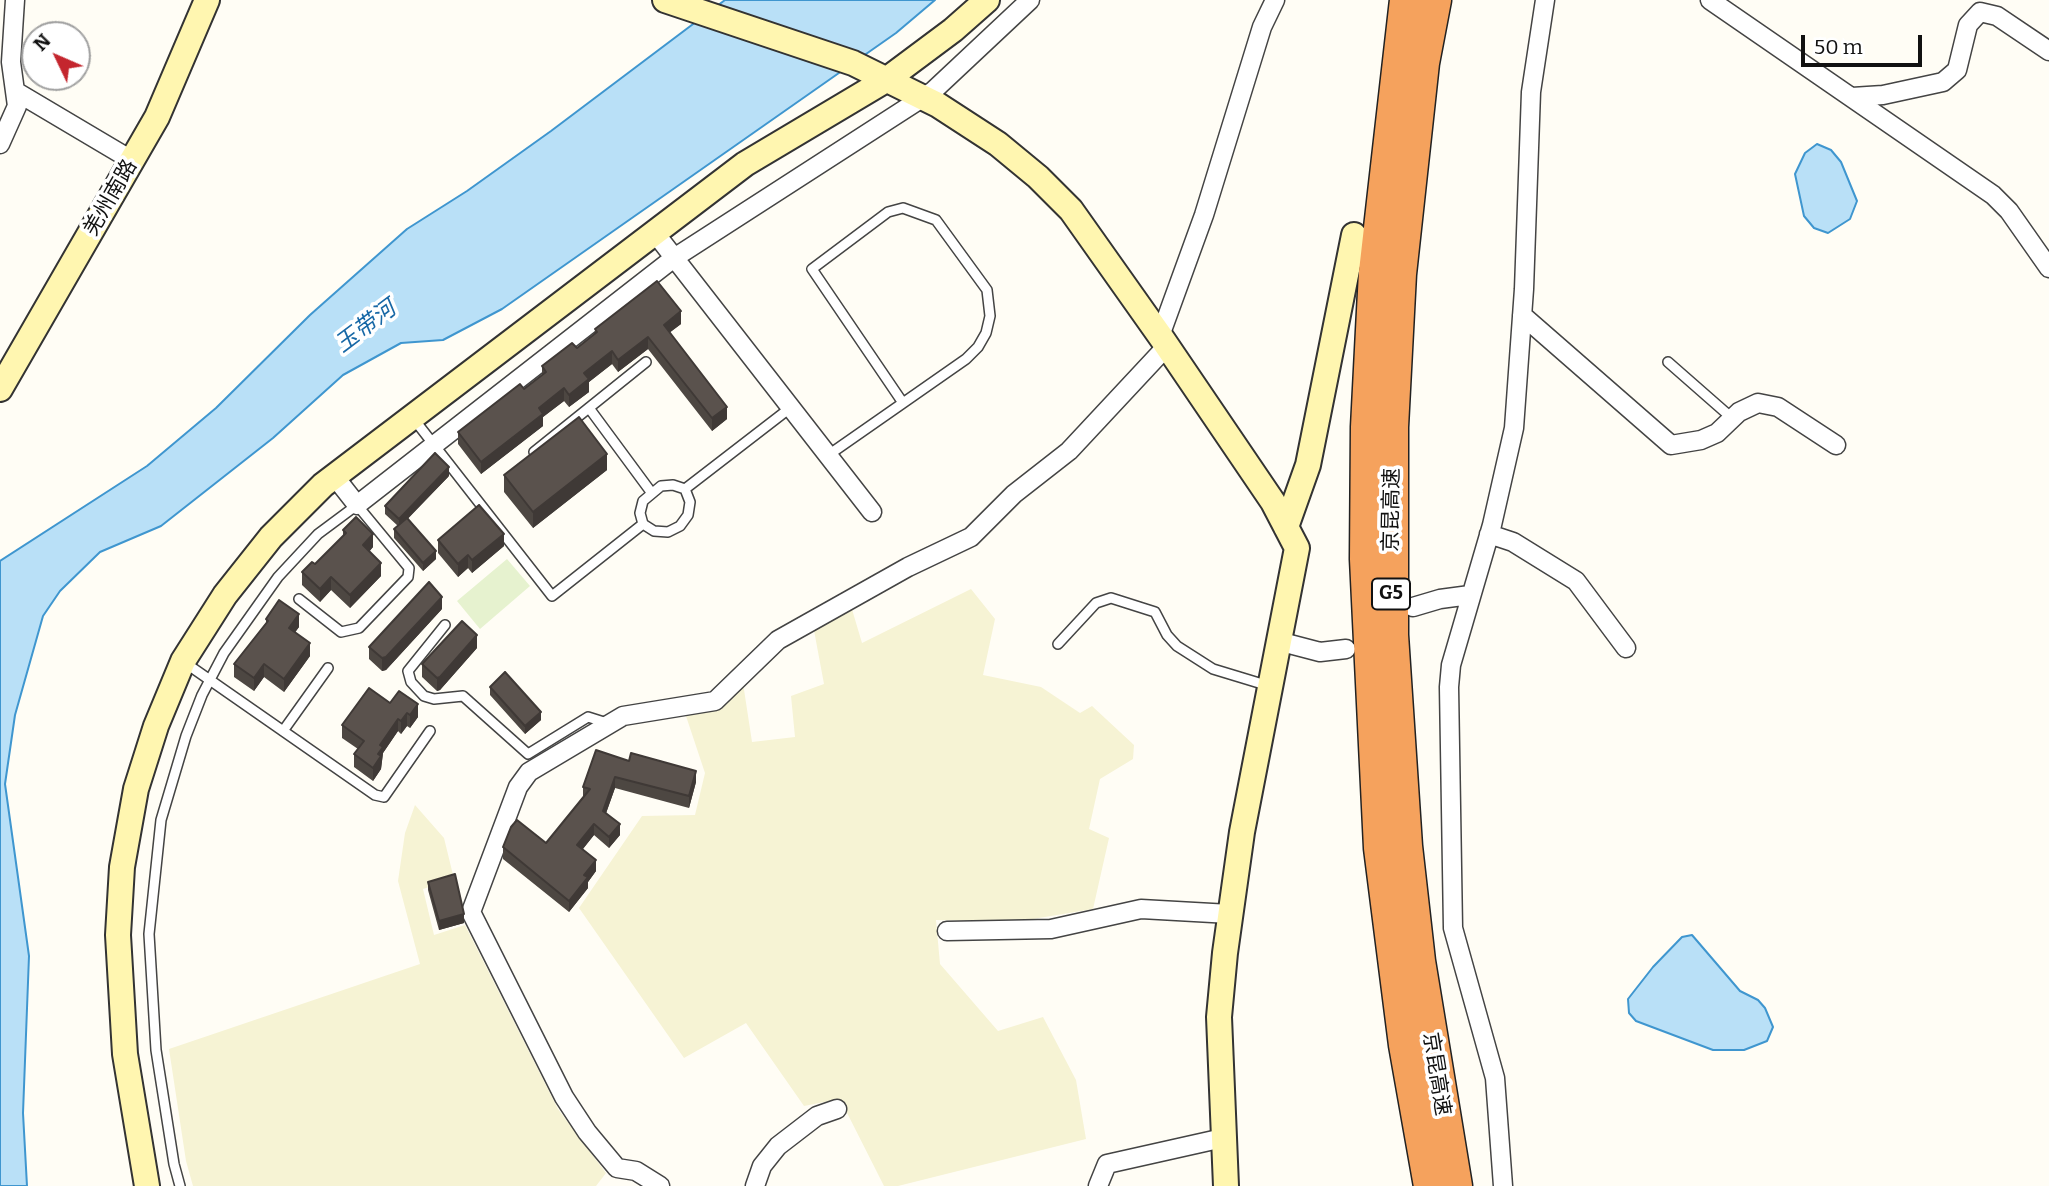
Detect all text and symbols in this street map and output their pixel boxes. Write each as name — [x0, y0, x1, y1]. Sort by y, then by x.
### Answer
north arrow — [21, 21, 91, 91]
scale bar — [1804, 21, 1925, 65]
text: N — [29, 29, 55, 56]
text: 50 m — [1814, 34, 1863, 60]
street label: 羌州南路 — [79, 155, 143, 241]
water label: 玉带河 — [330, 295, 402, 359]
street label: 京昆高速 — [1379, 468, 1405, 552]
road number: G5 — [1372, 579, 1410, 610]
street label: 京昆高速 — [1417, 1031, 1455, 1117]

